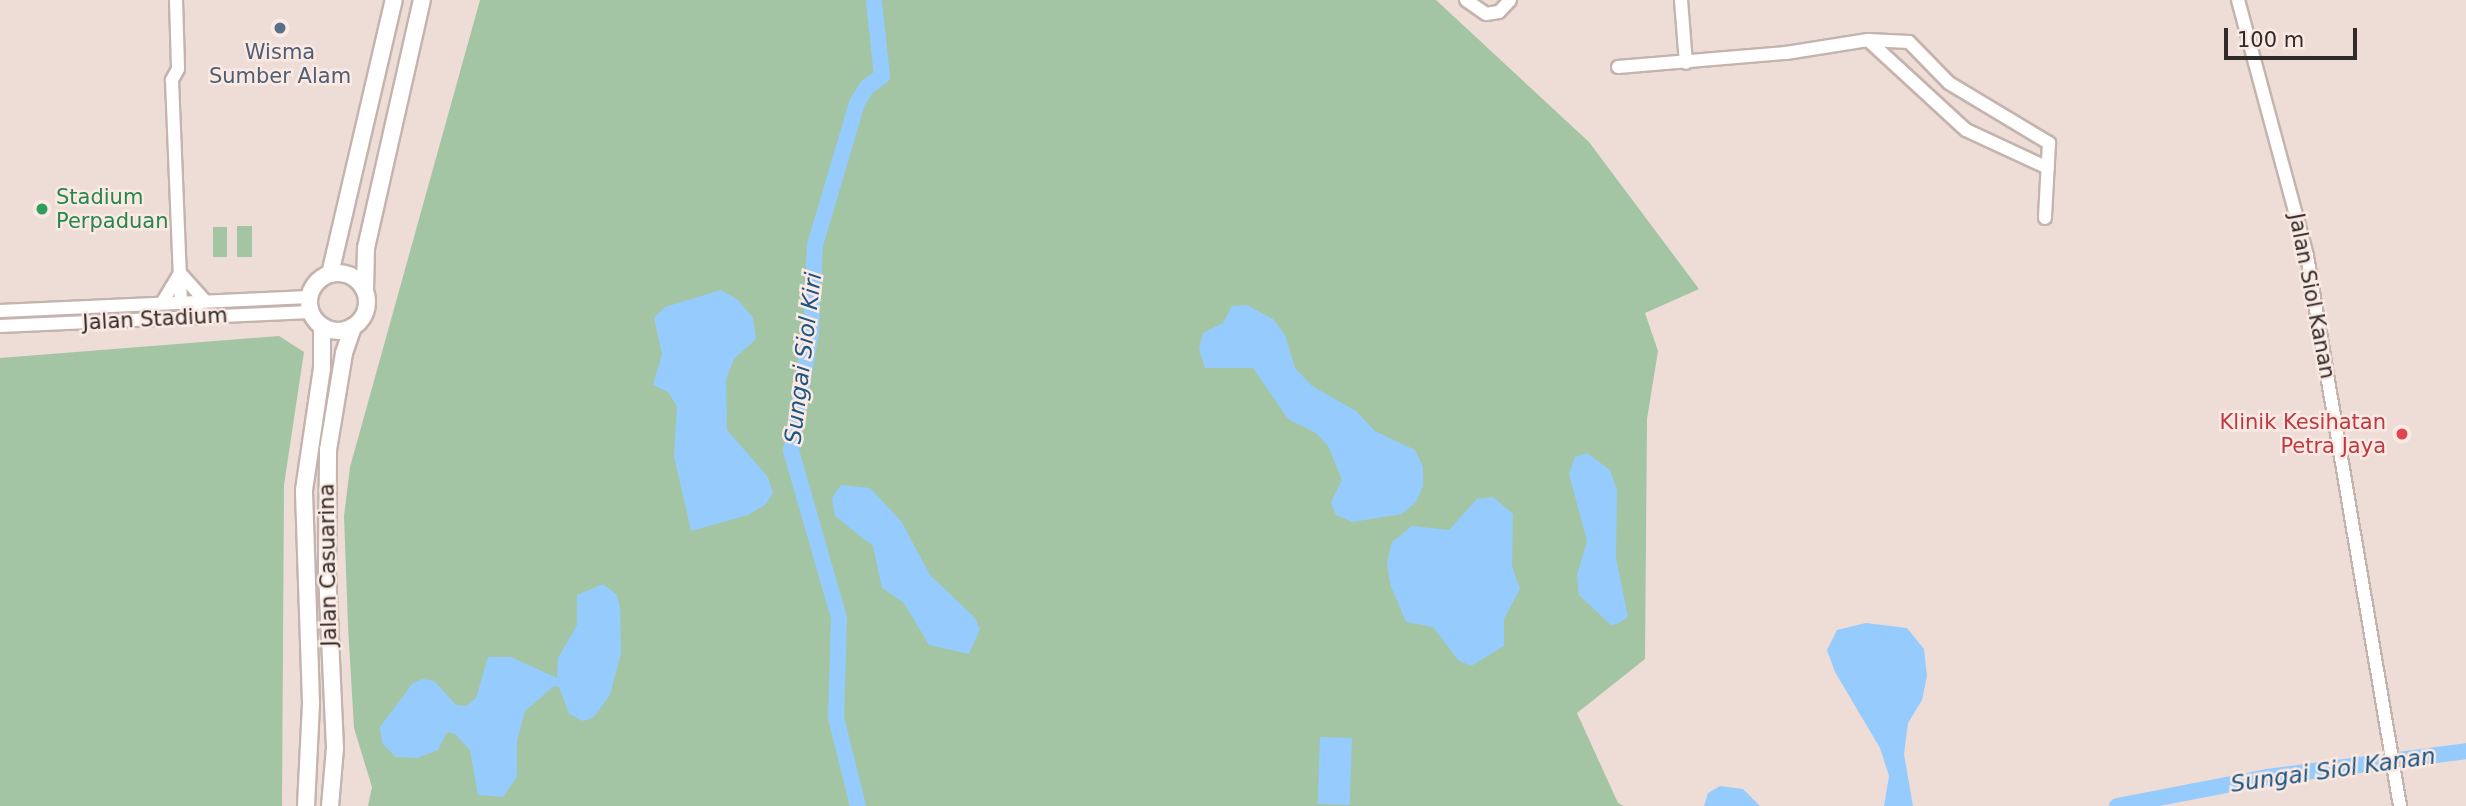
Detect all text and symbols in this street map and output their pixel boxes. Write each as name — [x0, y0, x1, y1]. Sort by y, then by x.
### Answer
scale bar — [2228, 14, 2361, 58]
marker: Wisma Sumber Alam — [272, 20, 288, 36]
text: 100 m — [2237, 28, 2304, 52]
place label: Wisma Sumber Alam — [209, 39, 351, 89]
place label: Stadium Perpaduan — [56, 184, 168, 234]
marker: Stadium Perpaduan — [34, 201, 50, 217]
street label: Jalan Siol Kanan — [2284, 211, 2340, 381]
water label: Sungai Siol Kiri — [779, 271, 827, 445]
street label: Jalan Stadium — [82, 303, 228, 335]
place label: Klinik Kesihatan Petra Jaya — [2220, 409, 2386, 459]
marker: Klinik Kesihatan Petra Jaya — [2392, 424, 2412, 444]
street label: Jalan Casuarina — [314, 483, 342, 647]
water label: Sungai Siol Kanan — [2229, 742, 2437, 798]

